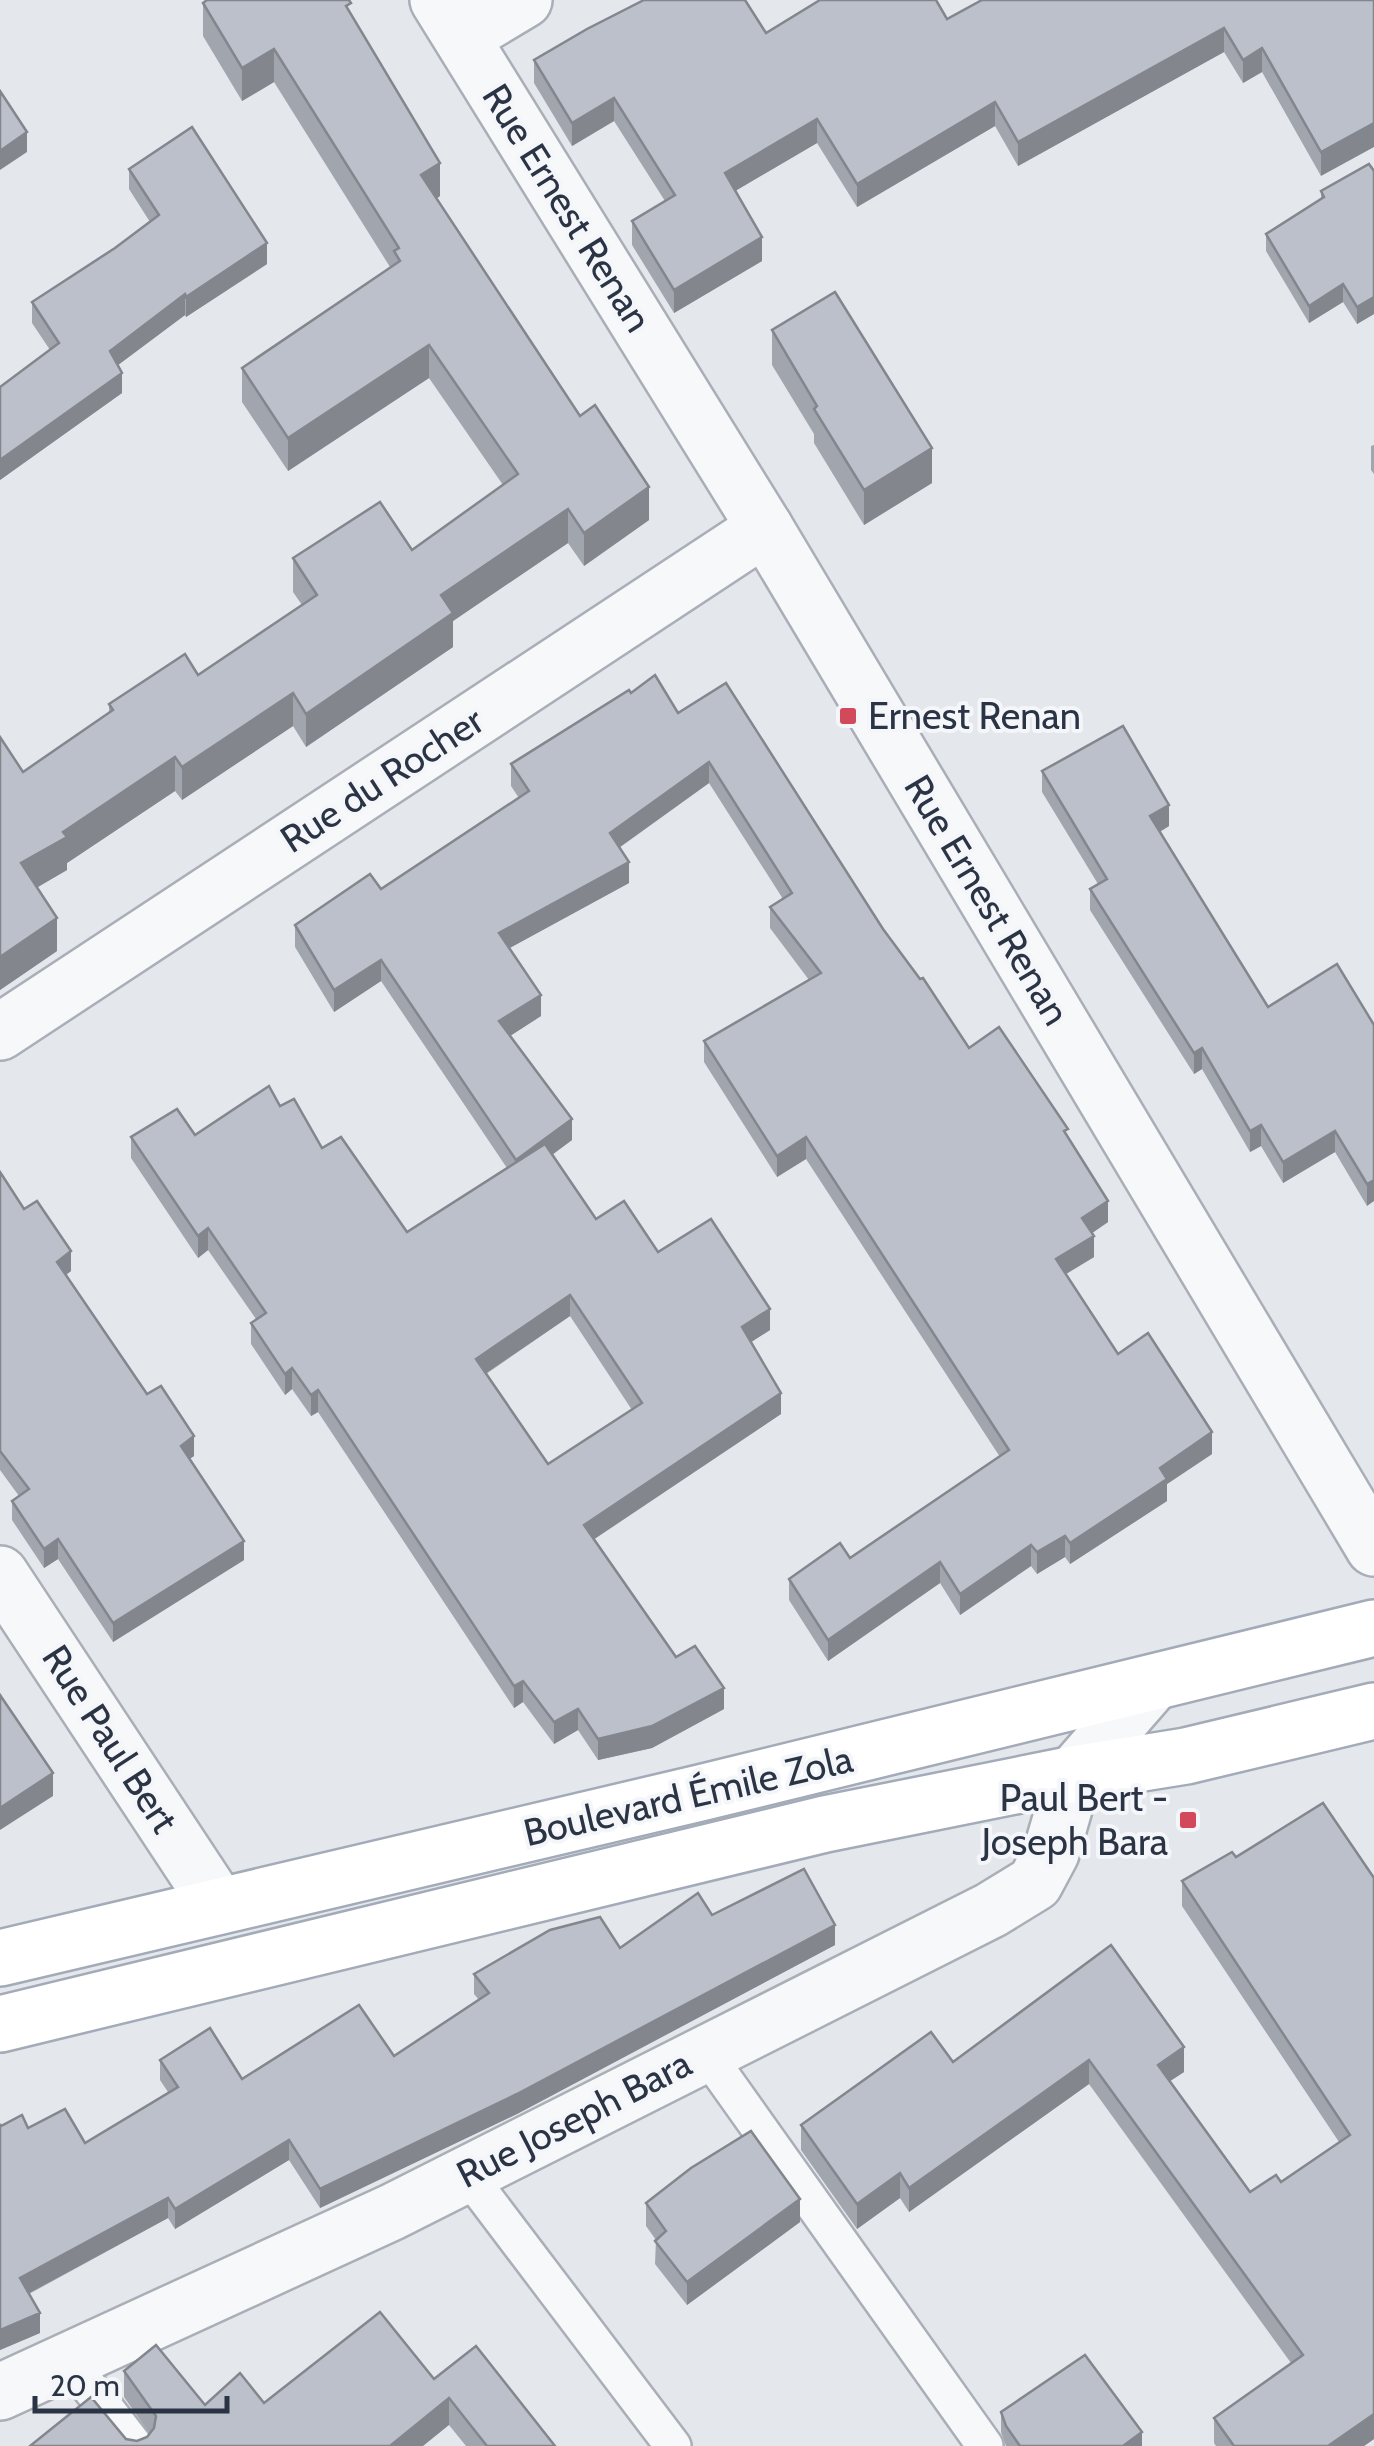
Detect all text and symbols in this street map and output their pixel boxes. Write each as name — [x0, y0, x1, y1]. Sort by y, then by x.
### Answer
street label: Rue Ernest Renan — [472, 75, 662, 340]
place label: Ernest Renan — [868, 692, 1081, 739]
street label: Rue du Rocher — [271, 697, 492, 863]
marker: Ernest Renan — [837, 705, 859, 727]
street label: Rue Ernest Renan — [894, 766, 1081, 1033]
street label: Rue Paul Bert — [32, 1636, 189, 1842]
street label: Boulevard Émile Zola — [519, 1735, 857, 1856]
place label: Paul Bert - Joseph Bara — [981, 1774, 1168, 1865]
marker: Paul Bert - Joseph Bara — [1177, 1809, 1199, 1831]
street label: Rue Joseph Bara — [449, 2039, 699, 2198]
scale bar — [35, 2351, 228, 2413]
text: 20 m — [50, 2367, 120, 2404]

